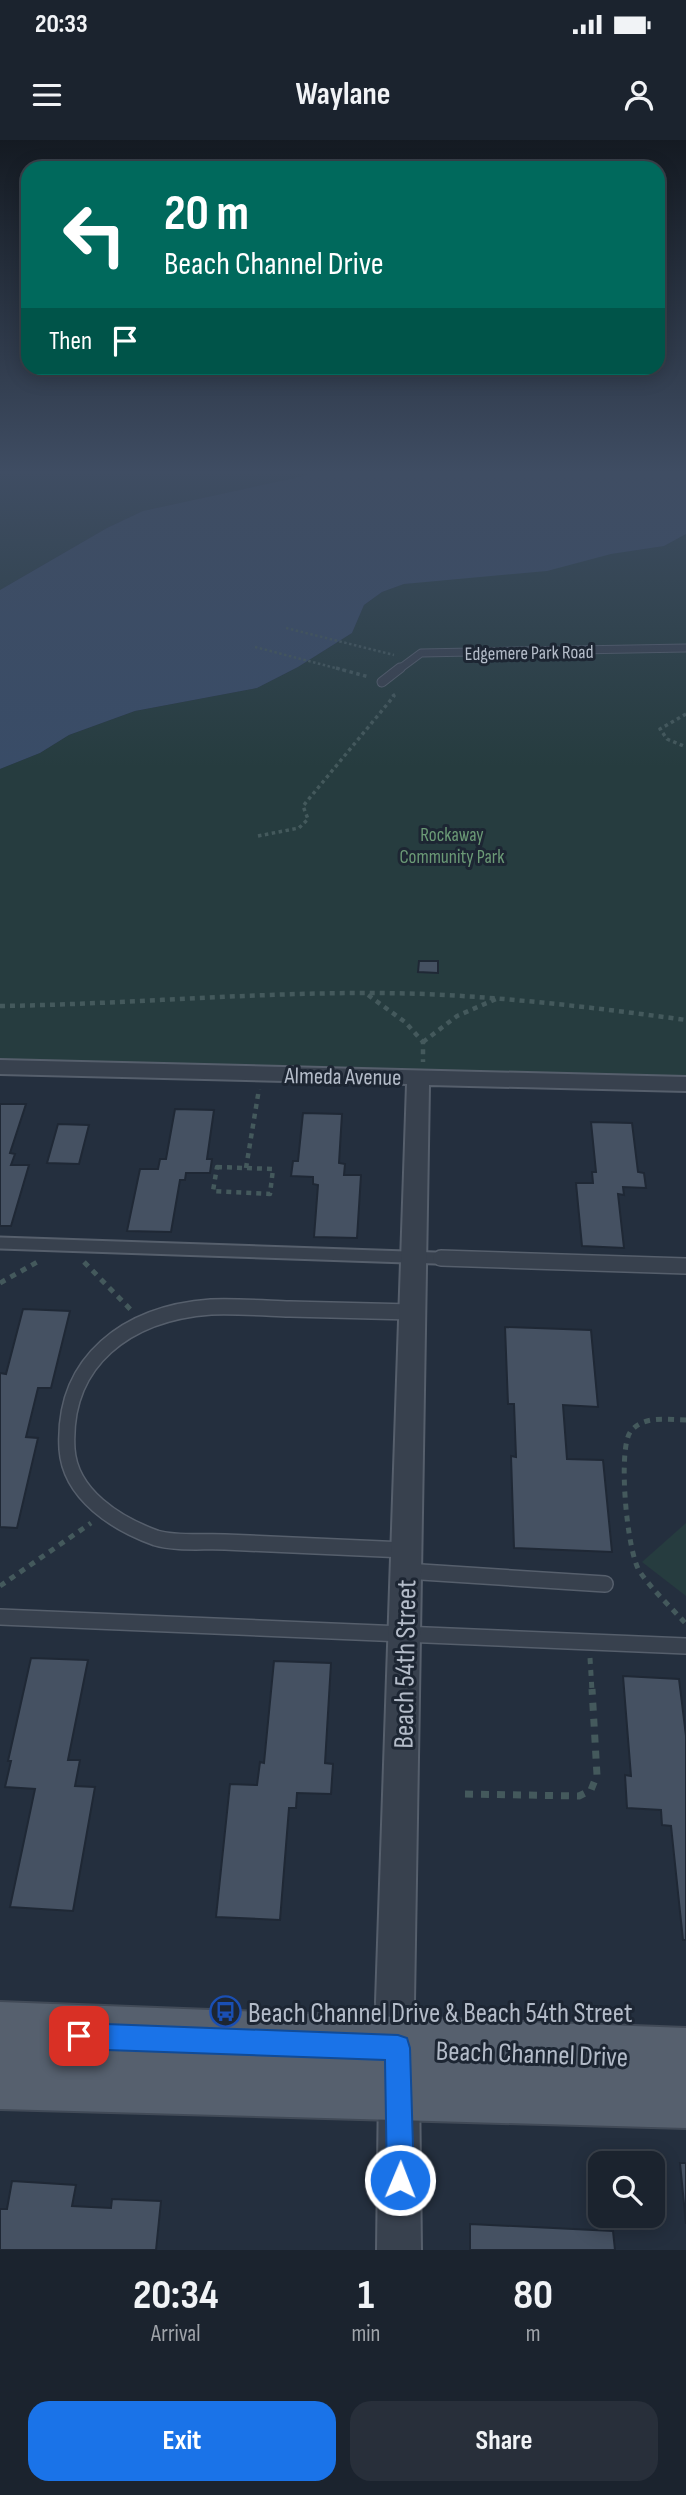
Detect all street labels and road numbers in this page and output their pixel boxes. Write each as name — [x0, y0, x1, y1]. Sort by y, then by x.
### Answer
street label: Edgemere Park Road — [464, 641, 594, 666]
street label: Almeda Avenue — [283, 1062, 402, 1092]
street label: Beach 54th Street — [388, 1579, 423, 1749]
street label: Beach Channel Drive — [435, 2035, 629, 2074]

